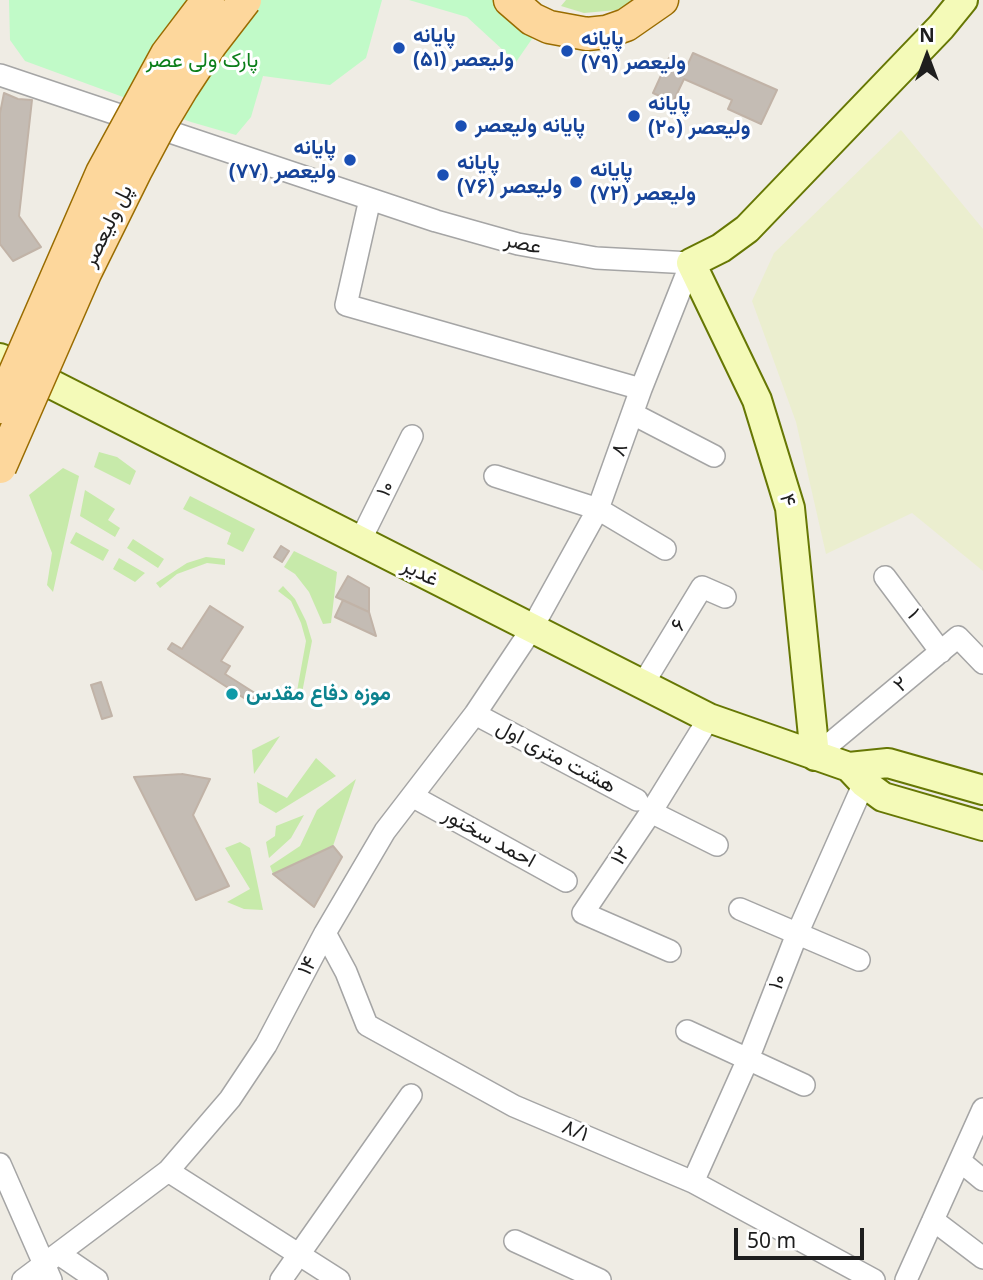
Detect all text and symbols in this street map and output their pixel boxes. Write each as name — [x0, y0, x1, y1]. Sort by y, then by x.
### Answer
north arrow — [892, 21, 962, 91]
text: N — [919, 22, 935, 48]
place label: پایانه ولیعصر (۵۱) — [413, 23, 514, 73]
place label: پایانه ولیعصر (۷۹) — [581, 26, 686, 76]
marker: پایانه ولیعصر (۵۱) — [391, 40, 407, 56]
marker: پایانه ولیعصر (۷۹) — [559, 43, 575, 59]
park label: پارک ولی عصر — [146, 48, 258, 74]
place label: پایانه ولیعصر (۲۰) — [648, 91, 750, 141]
marker: پایانه ولیعصر (۲۰) — [626, 108, 642, 124]
place label: پایانه ولیعصر — [475, 113, 585, 139]
marker: پایانه ولیعصر — [453, 118, 469, 134]
place label: پایانه ولیعصر (۷۷) — [229, 135, 336, 185]
place label: پایانه ولیعصر (۷۶) — [457, 150, 562, 200]
marker: پایانه ولیعصر (۷۷) — [342, 152, 358, 168]
place label: پایانه ولیعصر (۷۲) — [590, 157, 696, 207]
marker: پایانه ولیعصر (۷۶) — [435, 167, 451, 183]
marker: پایانه ولیعصر (۷۲) — [568, 174, 584, 190]
street label: پل ولیعصر — [77, 181, 139, 271]
street label: عصر — [502, 228, 544, 260]
street label: ۸ — [606, 440, 634, 460]
street label: ۱۰ — [371, 477, 401, 501]
street label: ۴ — [773, 491, 801, 509]
street label: غدیر — [398, 553, 442, 593]
street label: ۱ — [901, 604, 925, 624]
street label: ۶ — [666, 614, 692, 636]
street label: ۲ — [889, 672, 913, 698]
place label: موزه دفاع مقدس — [246, 681, 391, 707]
marker: موزه دفاع مقدس — [224, 686, 240, 702]
street label: هشت متری اول — [492, 715, 620, 799]
street label: احمد سخنور — [438, 802, 540, 874]
street label: ۱۲ — [606, 842, 636, 870]
street label: ۱۴ — [293, 952, 323, 980]
street label: ۱۰ — [764, 970, 792, 994]
street label: ۸/۱ — [558, 1114, 592, 1148]
scale bar — [738, 1214, 867, 1258]
text: 50 m — [747, 1226, 796, 1254]

